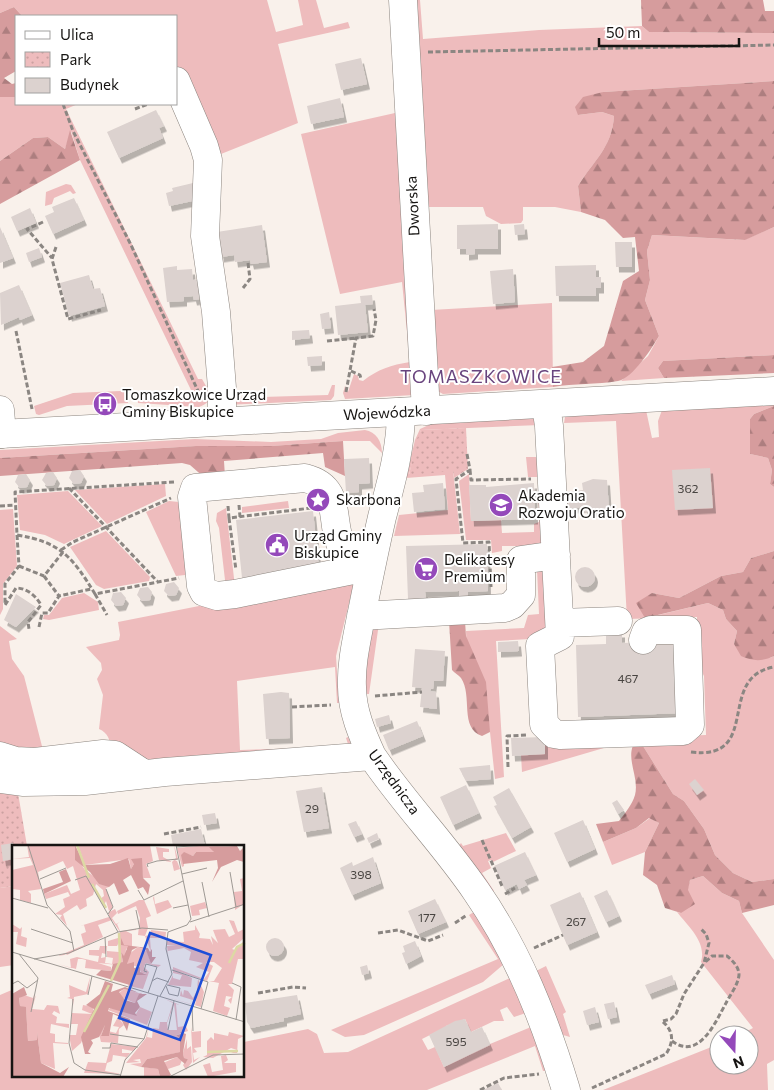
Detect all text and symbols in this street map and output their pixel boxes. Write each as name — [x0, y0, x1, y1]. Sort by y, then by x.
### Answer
legend — [15, 15, 178, 105]
scale bar — [599, 15, 739, 47]
text: 50 m — [606, 23, 640, 41]
text: Ulica — [60, 25, 94, 43]
text: Park — [60, 50, 91, 68]
text: Budynek — [60, 75, 119, 93]
street label: Dworska — [401, 175, 423, 237]
district label: TOMASZKOWICE — [400, 365, 562, 387]
place label: Tomaszkowice Urząd Gminy Biskupice — [122, 385, 266, 420]
bus stop icon: Tomaszkowice Urząd Gminy Biskupice — [92, 391, 118, 417]
street label: Wojewódzka — [343, 401, 431, 423]
house number: 362 — [678, 481, 699, 495]
place label: Akademia Rozwoju Oratio — [518, 486, 625, 521]
place icon: Skarbona — [305, 487, 331, 513]
place label: Skarbona — [336, 490, 401, 508]
school or university icon: Akademia Rozwoju Oratio — [488, 492, 514, 518]
place label: Urząd Gminy Biskupice — [294, 526, 382, 561]
public building icon: Urząd Gminy Biskupice — [264, 532, 290, 558]
place label: Delikatesy Premium — [444, 550, 515, 585]
supermarket icon: Delikatesy Premium — [413, 556, 439, 582]
house number: 467 — [618, 671, 638, 685]
street label: Urzędnicza — [365, 745, 424, 818]
house number: 29 — [305, 801, 319, 815]
inset map — [12, 845, 245, 1078]
house number: 398 — [350, 867, 372, 881]
house number: 177 — [418, 910, 436, 924]
house number: 267 — [566, 914, 586, 928]
north arrow — [709, 1025, 759, 1075]
house number: 595 — [445, 1034, 467, 1048]
text: N — [731, 1053, 746, 1072]

